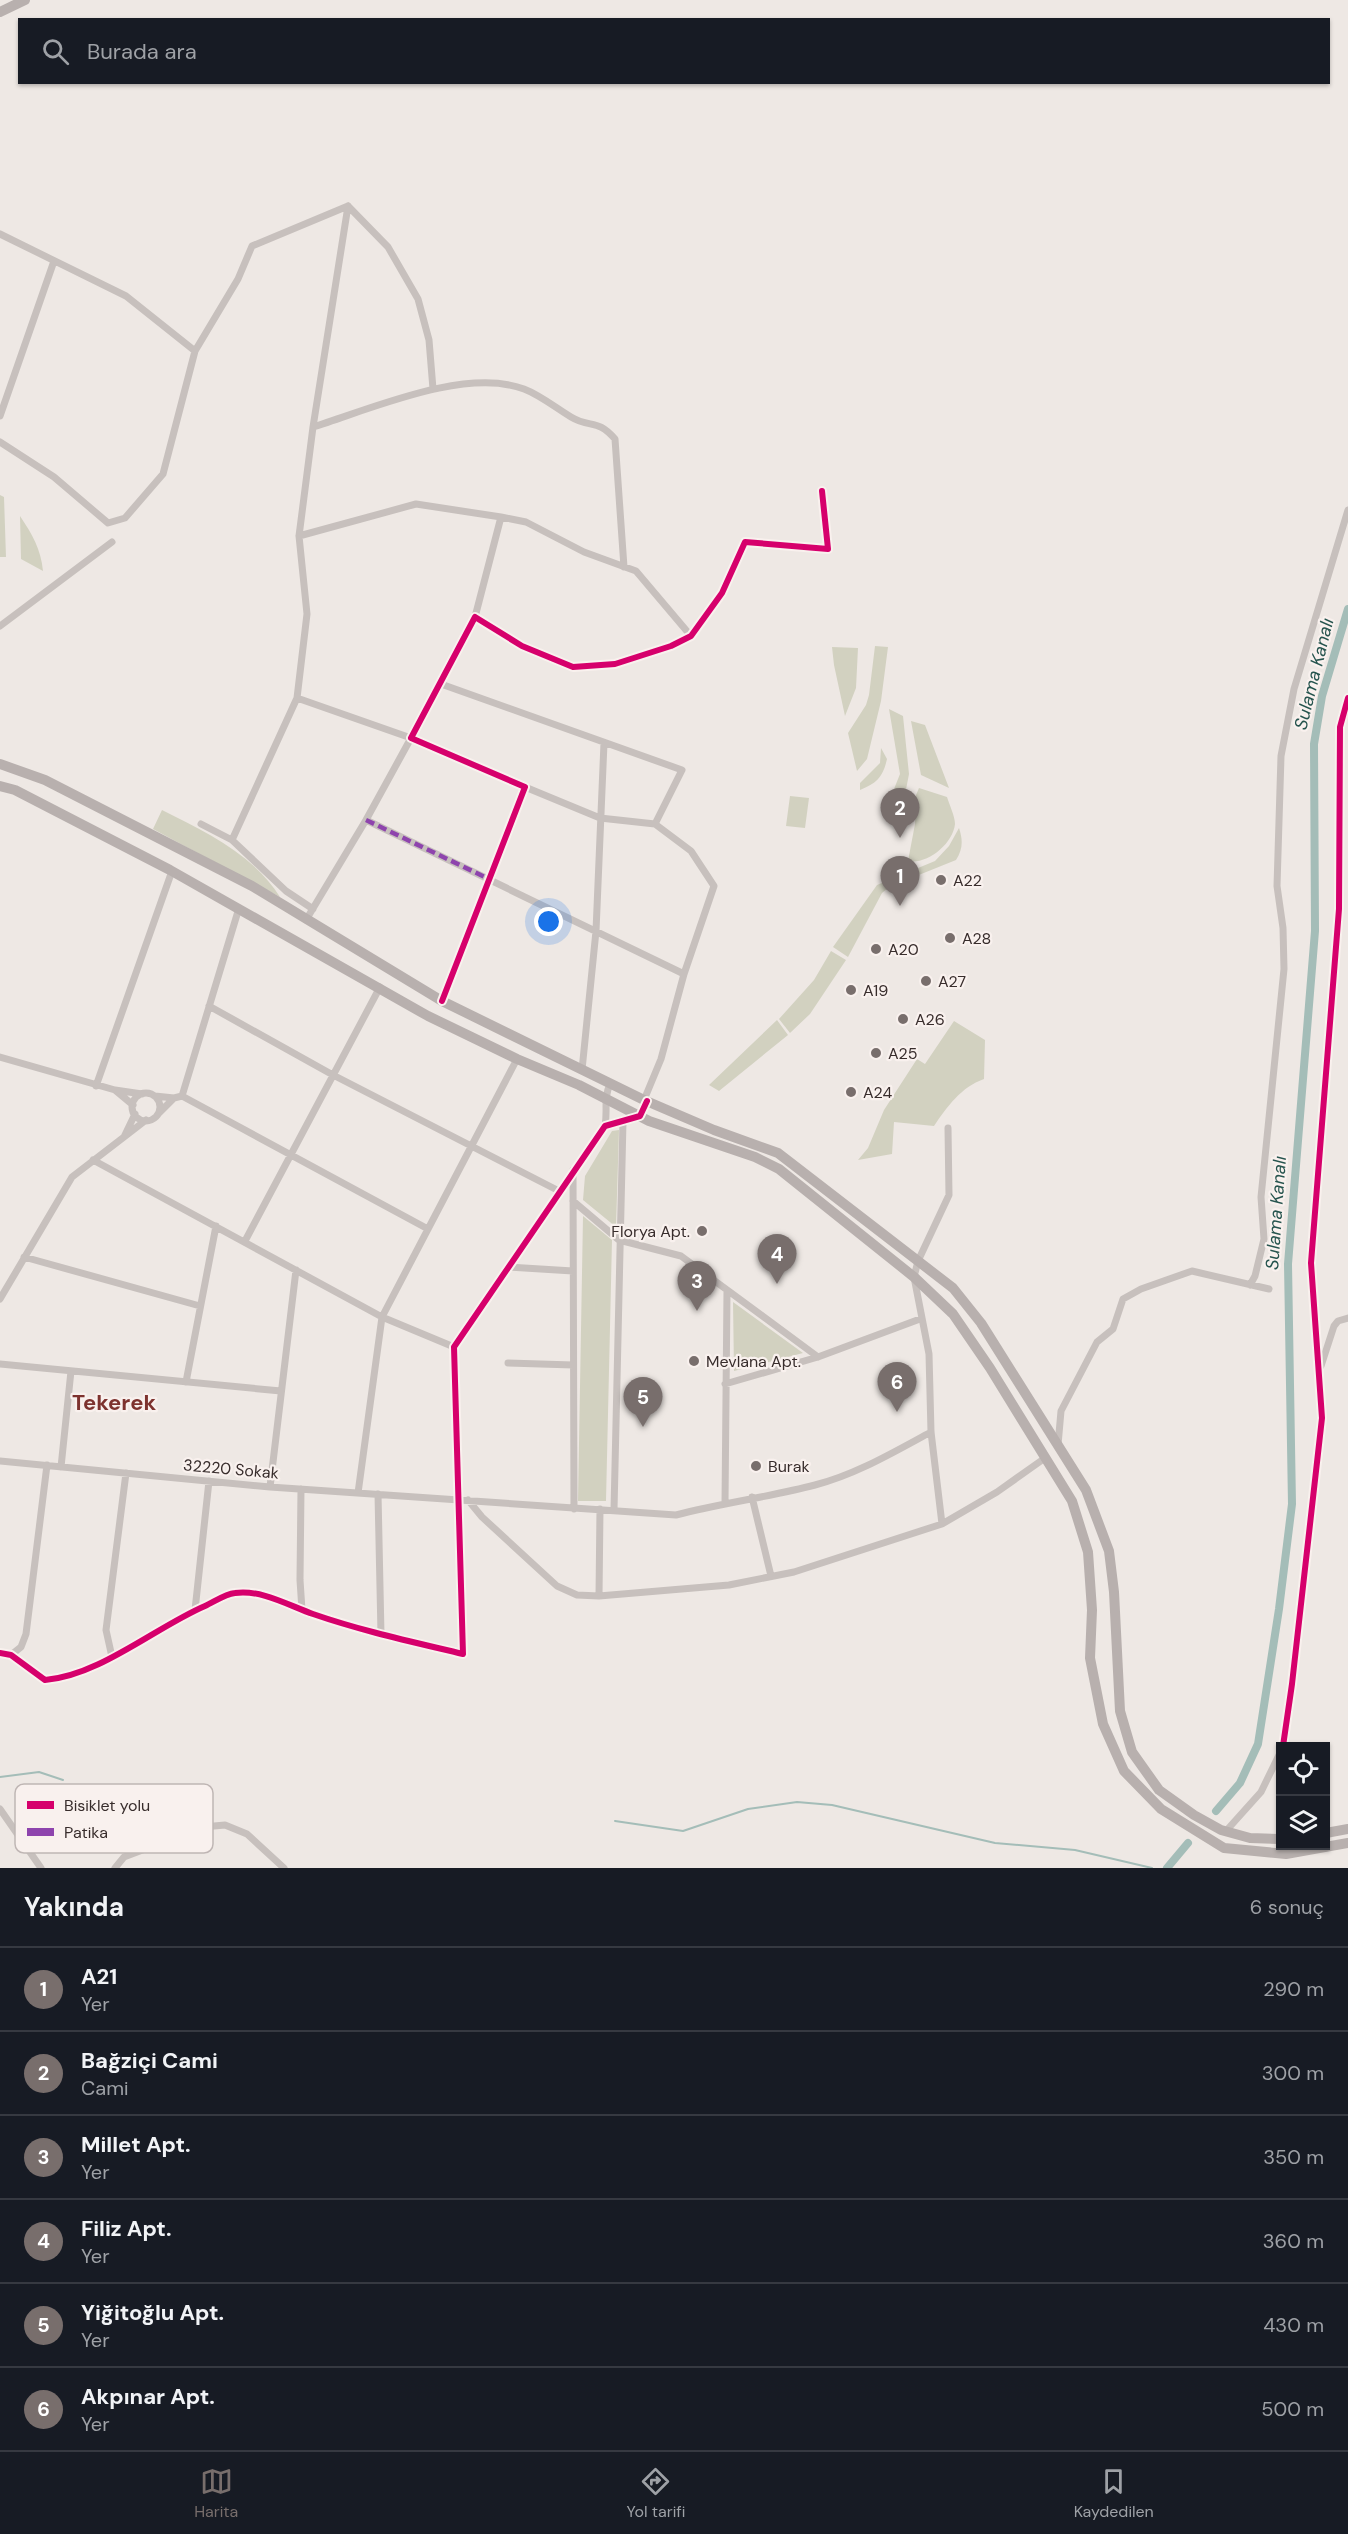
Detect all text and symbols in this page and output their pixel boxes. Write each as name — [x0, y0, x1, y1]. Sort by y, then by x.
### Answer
search box — [18, 18, 1330, 84]
icon: search — [39, 35, 72, 68]
text: Burada ara — [87, 37, 197, 66]
water label: Sulama Kanalı — [1289, 616, 1339, 732]
pin: 2 — [880, 788, 920, 838]
pin: 1 — [880, 856, 920, 906]
place label: A22 — [953, 870, 982, 891]
marker: A22 — [934, 873, 948, 887]
your location — [534, 907, 563, 936]
place label: A28 — [962, 928, 991, 949]
marker: A28 — [943, 931, 957, 945]
place label: A20 — [888, 939, 919, 960]
marker: A20 — [869, 942, 883, 956]
place label: A27 — [938, 971, 966, 992]
marker: A27 — [919, 974, 933, 988]
place label: A19 — [863, 980, 888, 1001]
marker: A19 — [844, 983, 858, 997]
place label: A26 — [915, 1009, 945, 1030]
marker: A26 — [896, 1012, 910, 1026]
place label: A25 — [888, 1043, 918, 1064]
marker: A25 — [869, 1046, 883, 1060]
place label: A24 — [863, 1082, 893, 1103]
marker: A24 — [844, 1085, 858, 1099]
water label: Sulama Kanalı — [1260, 1155, 1292, 1271]
place label: Florya Apt. — [611, 1221, 690, 1242]
marker: Florya Apt. — [695, 1224, 709, 1238]
pin: 4 — [758, 1234, 796, 1284]
pin: 3 — [678, 1262, 716, 1311]
place label: Mevlana Apt. — [706, 1351, 801, 1372]
marker: Mevlana Apt. — [687, 1354, 701, 1368]
pin: 6 — [878, 1362, 916, 1412]
pin: 5 — [624, 1378, 662, 1427]
district label: Tekerek — [72, 1388, 156, 1417]
street label: 32220 Sokak — [182, 1454, 280, 1484]
place label: Burak — [768, 1456, 810, 1477]
marker: Burak — [749, 1459, 763, 1473]
map controls — [1276, 1742, 1330, 1850]
button: locate — [1276, 1742, 1330, 1796]
legend — [15, 1784, 213, 1853]
text: Bisiklet yolu — [64, 1795, 150, 1816]
button: layers — [1276, 1796, 1330, 1850]
text: Patika — [64, 1822, 108, 1843]
text: Yakında — [24, 1890, 124, 1924]
text: 6 sonuç — [1250, 1894, 1324, 1920]
text: A21 — [81, 1962, 117, 1991]
text: 1 — [40, 1976, 47, 2002]
text: 290 m — [1263, 1976, 1324, 2002]
text: Yer — [81, 1991, 110, 2017]
text: Bağziçi Cami — [81, 2046, 218, 2075]
text: 2 — [38, 2060, 49, 2086]
text: 300 m — [1262, 2060, 1324, 2086]
text: Cami — [81, 2075, 129, 2101]
text: Millet Apt. — [81, 2130, 191, 2159]
text: 3 — [37, 2144, 50, 2170]
text: 350 m — [1263, 2144, 1324, 2170]
text: Yer — [81, 2159, 110, 2185]
text: Filiz Apt. — [81, 2214, 171, 2243]
text: 4 — [37, 2228, 50, 2254]
text: 360 m — [1263, 2228, 1324, 2254]
text: Yer — [81, 2243, 110, 2269]
text: Yiğitoğlu Apt. — [81, 2298, 224, 2327]
text: 5 — [37, 2312, 50, 2338]
text: 430 m — [1263, 2312, 1324, 2338]
text: Yer — [81, 2327, 110, 2353]
text: Akpınar Apt. — [81, 2382, 215, 2411]
text: 6 — [37, 2396, 50, 2422]
text: 500 m — [1261, 2396, 1324, 2422]
text: Yer — [81, 2411, 110, 2437]
tab: Harita — [194, 2465, 238, 2522]
tab: Yol tarifi — [627, 2465, 685, 2522]
tab: Kaydedilen — [1074, 2465, 1154, 2522]

